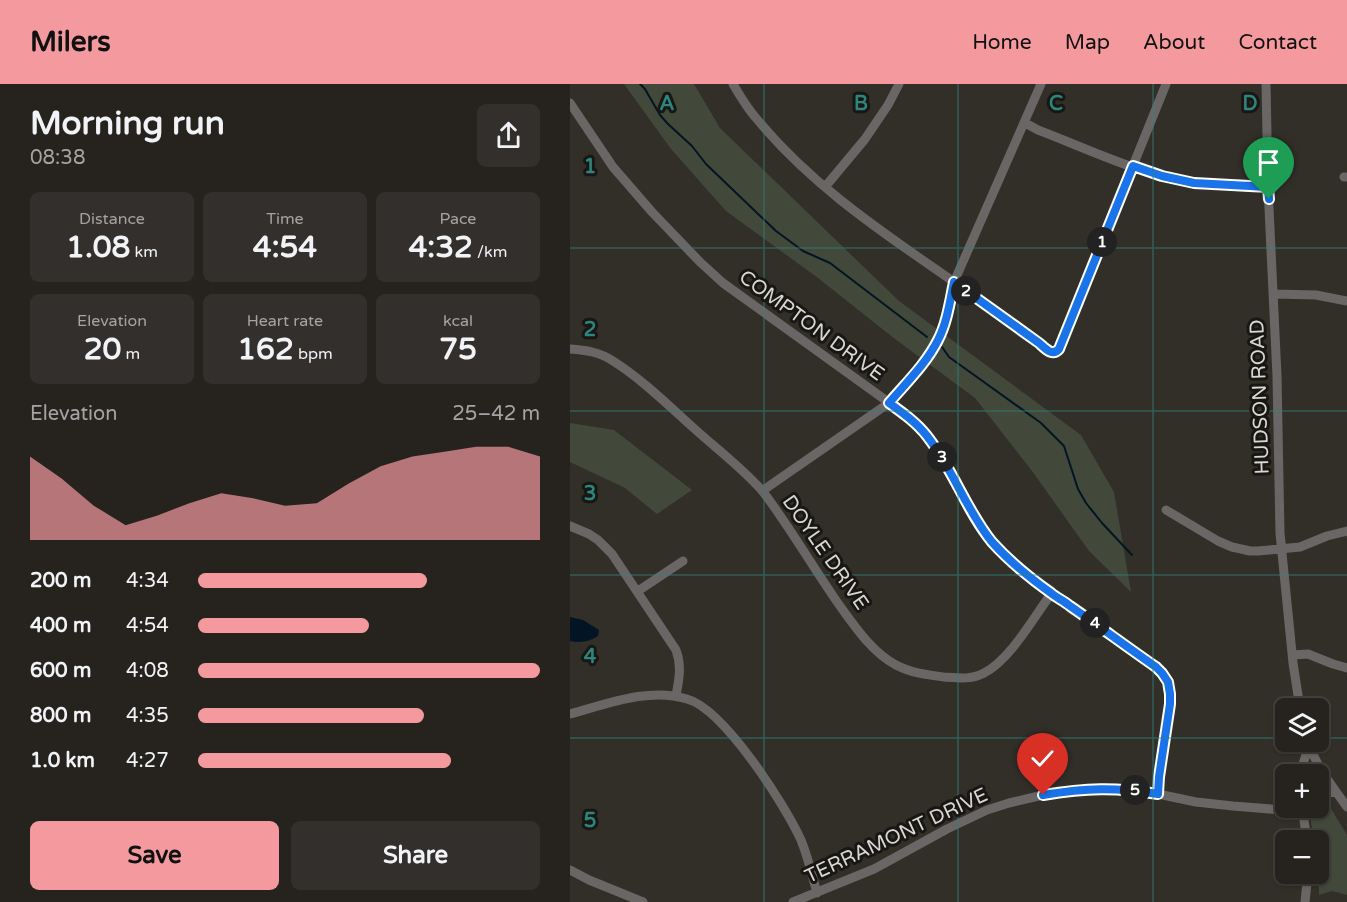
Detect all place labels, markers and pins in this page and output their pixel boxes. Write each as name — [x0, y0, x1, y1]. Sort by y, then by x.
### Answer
pin — [1243, 137, 1294, 199]
pin: 1 — [1087, 227, 1117, 257]
pin: 2 — [951, 276, 981, 306]
pin: 3 — [927, 442, 957, 472]
pin: 4 — [1080, 608, 1110, 638]
pin — [1017, 733, 1068, 795]
pin: 5 — [1120, 775, 1150, 805]

